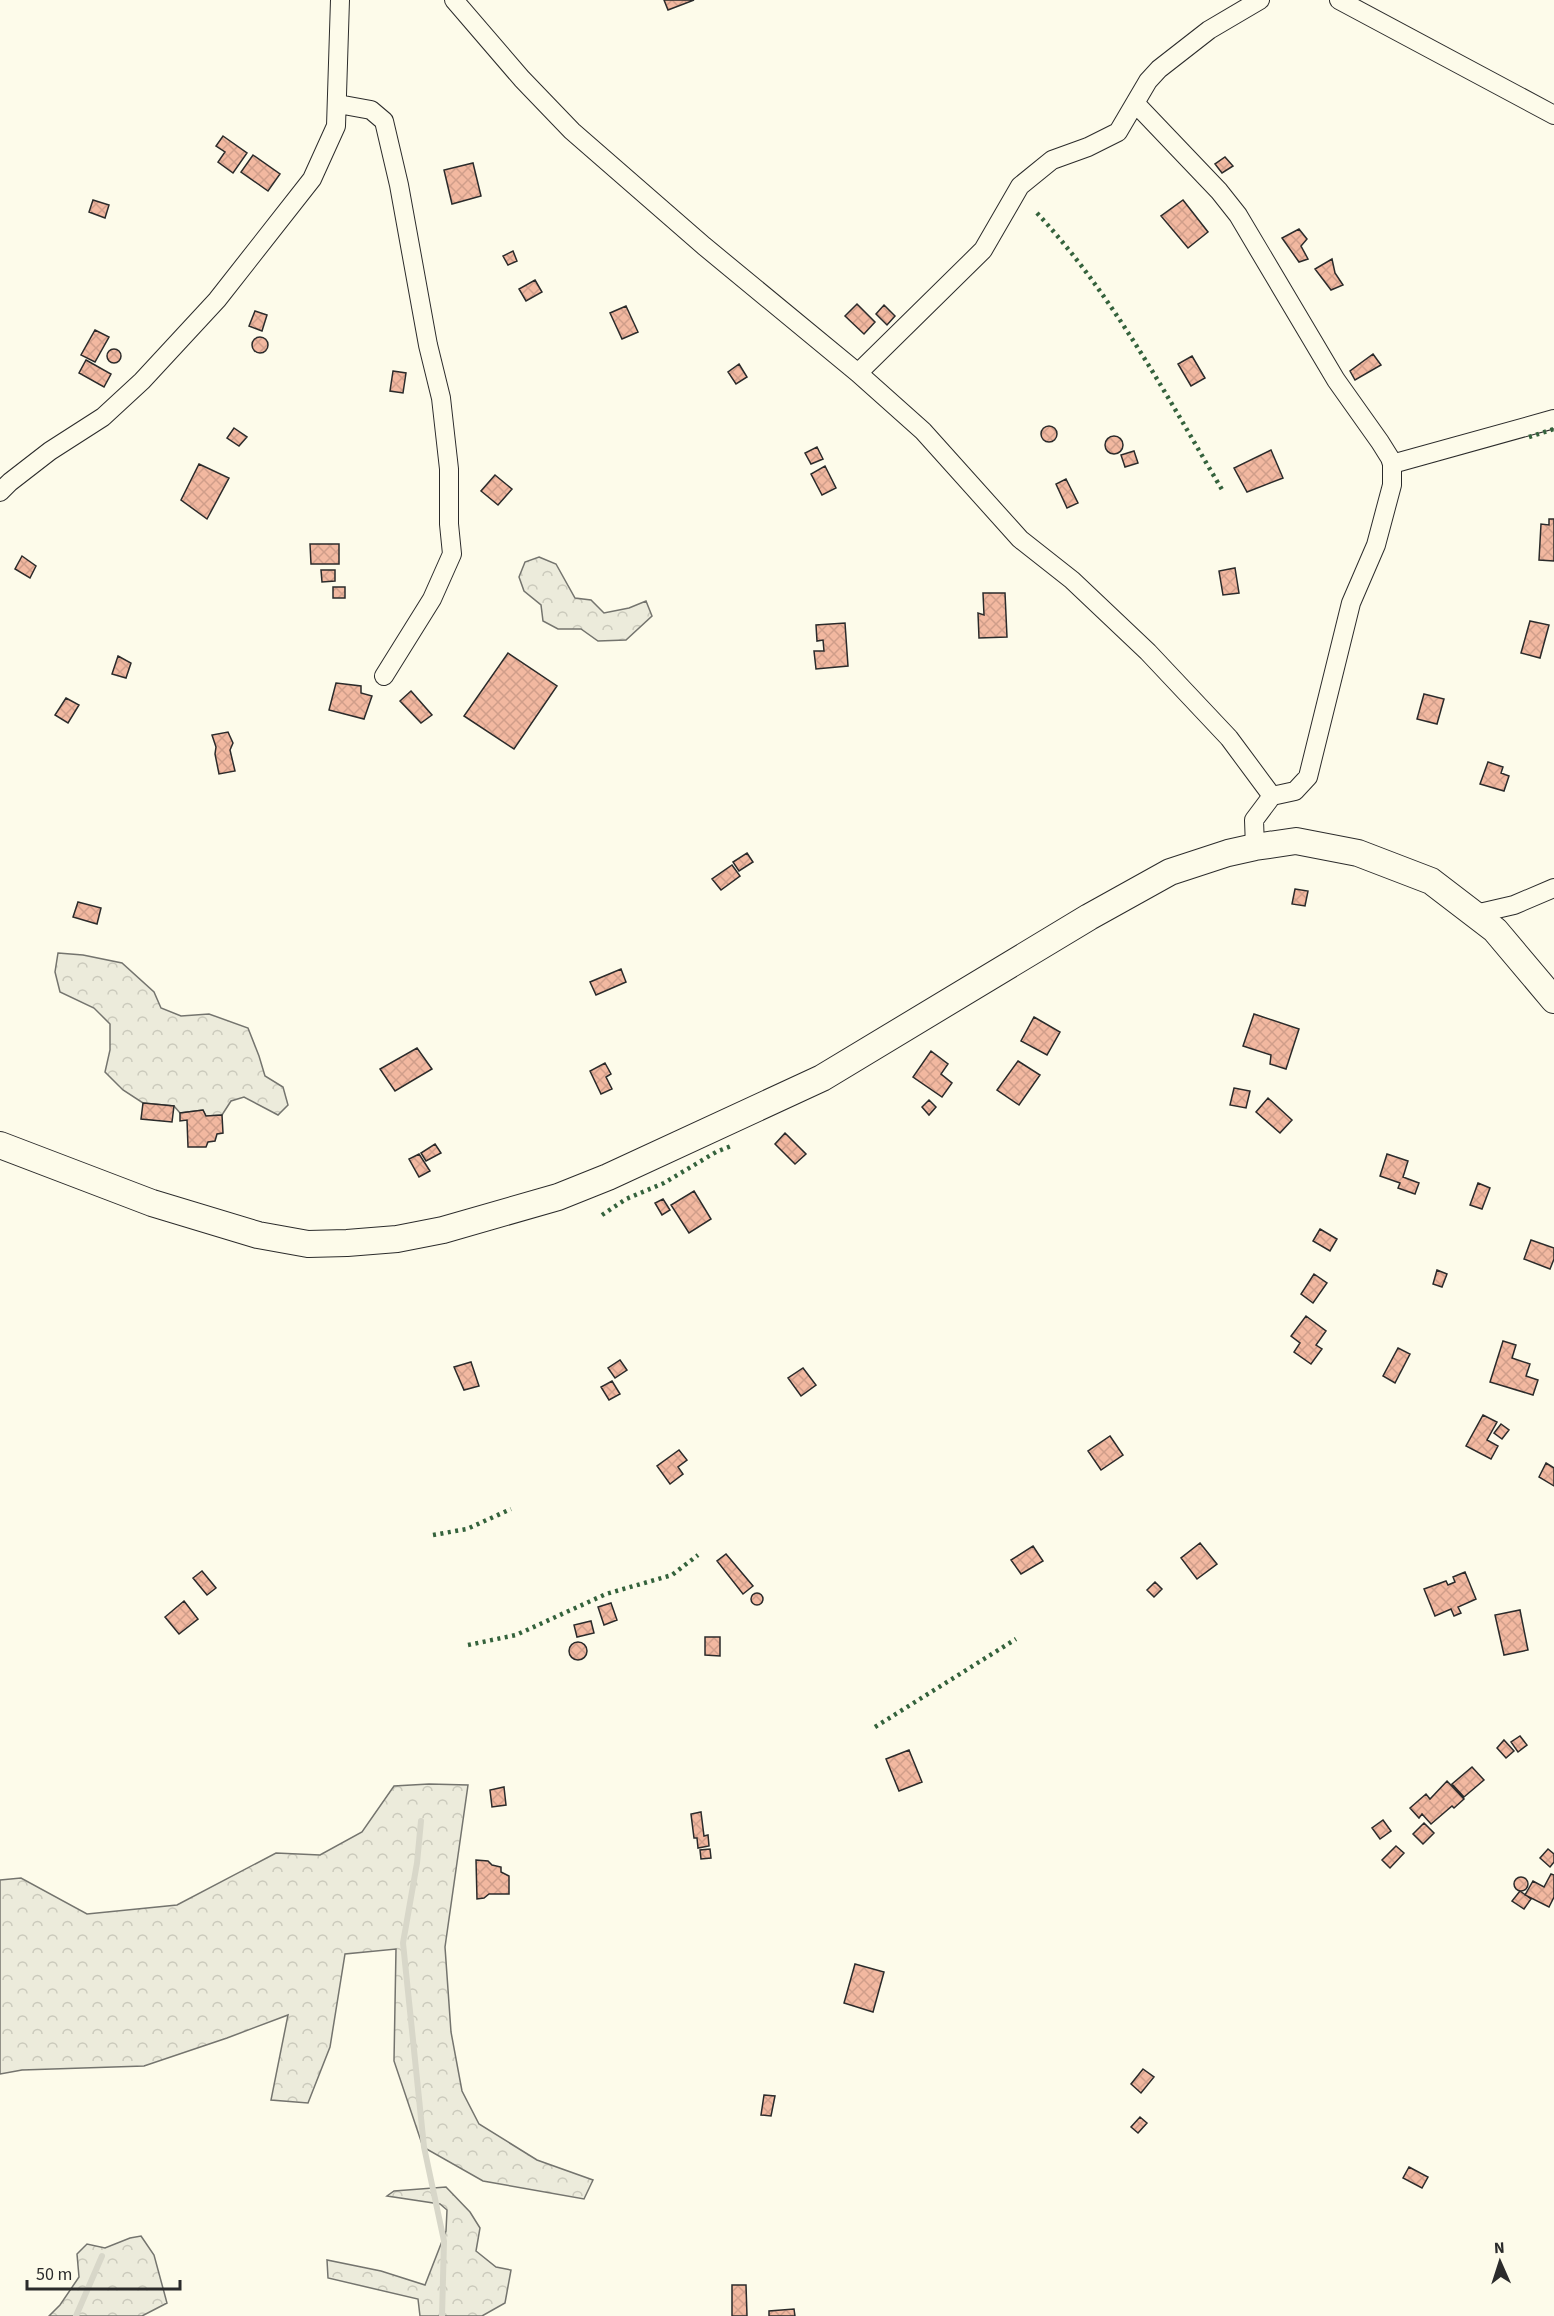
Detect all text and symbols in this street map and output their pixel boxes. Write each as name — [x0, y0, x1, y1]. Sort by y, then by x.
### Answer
north arrow — [1470, 2232, 1530, 2292]
text: N — [1493, 2237, 1505, 2259]
scale bar — [27, 2253, 180, 2291]
text: 50 m — [36, 2262, 72, 2287]

